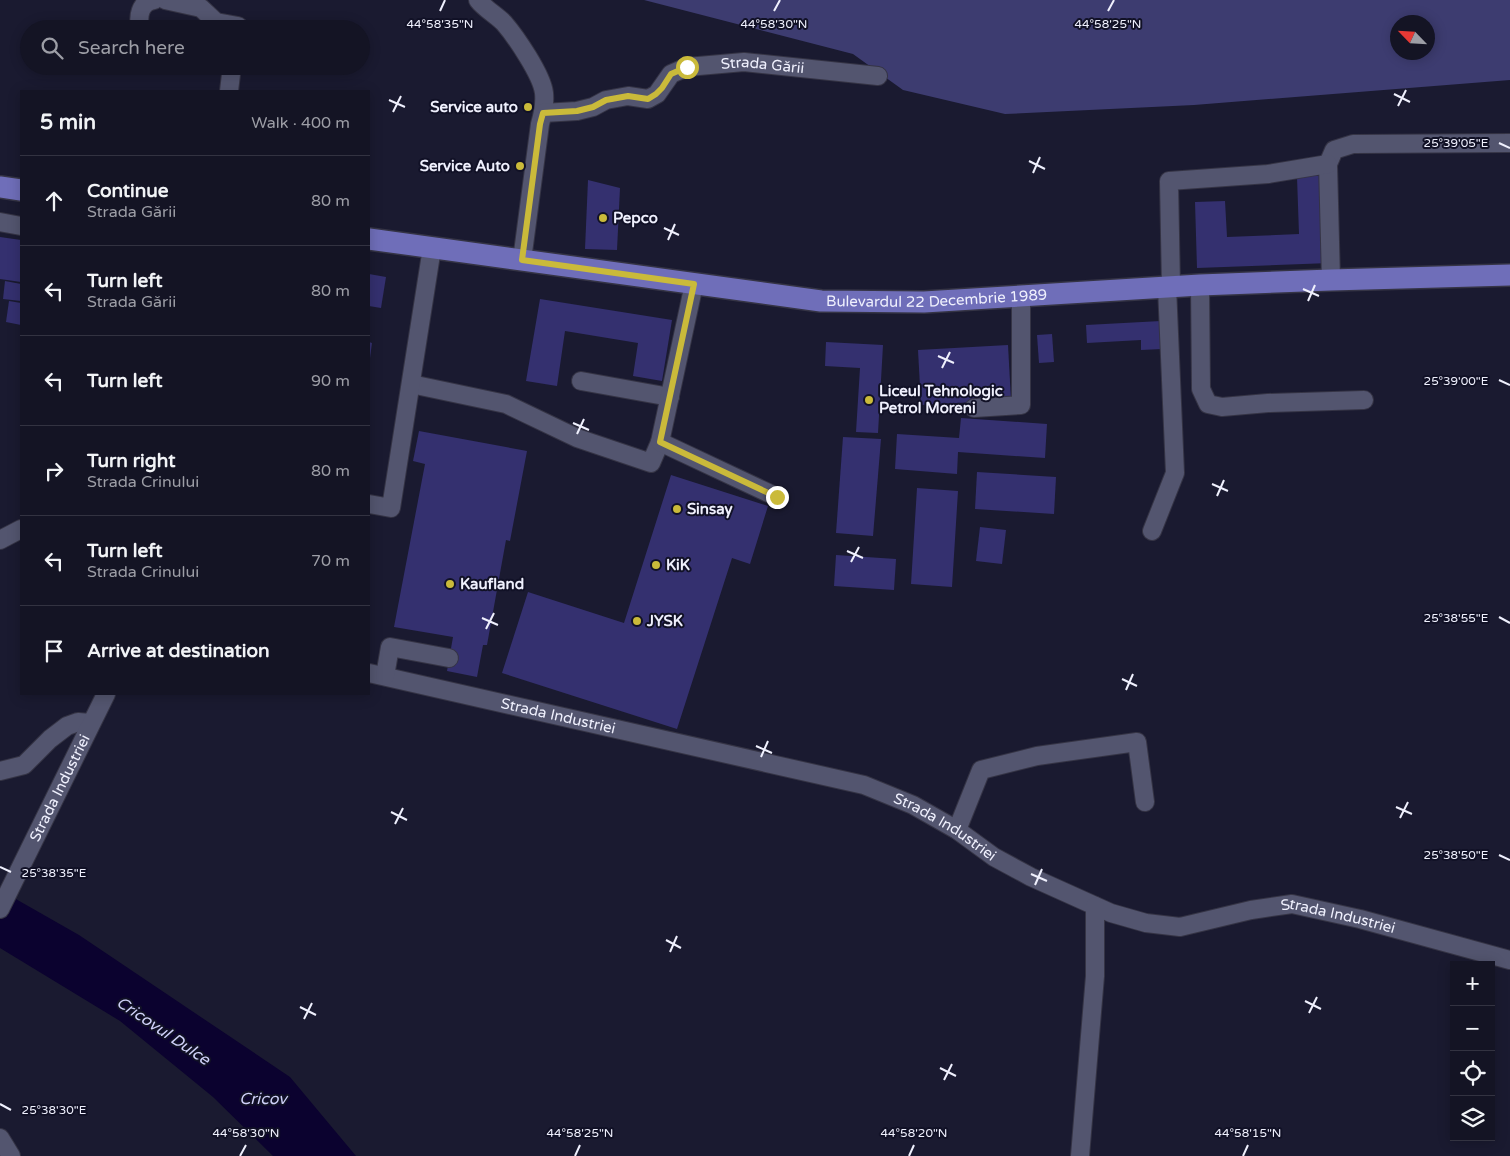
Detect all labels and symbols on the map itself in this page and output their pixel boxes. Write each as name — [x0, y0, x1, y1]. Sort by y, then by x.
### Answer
north arrow — [1390, 15, 1435, 60]
text: 44°58'35"N — [407, 17, 474, 31]
text: 44°58'30"N — [741, 17, 808, 31]
text: 44°58'25"N — [1075, 17, 1142, 31]
street label: Strada Gării — [720, 53, 805, 77]
route start — [676, 56, 699, 79]
place label: Service auto — [430, 98, 518, 116]
marker: Service auto — [522, 101, 534, 113]
text: 25°39'05"E — [1424, 136, 1489, 150]
place label: Service Auto — [420, 157, 510, 175]
marker: Service Auto — [514, 160, 526, 172]
place label: Pepco — [613, 209, 658, 228]
marker: Pepco — [597, 212, 609, 224]
street label: Bulevardul 22 Decembrie 1989 — [826, 285, 1048, 311]
text: 25°39'00"E — [1424, 374, 1489, 388]
place label: Liceul Tehnologic Petrol Moreni — [879, 382, 1003, 417]
marker: Liceul Tehnologic Petrol Moreni — [863, 394, 875, 406]
route end — [766, 486, 789, 509]
place label: Sinsay — [687, 500, 733, 519]
marker: Sinsay — [671, 503, 683, 515]
place label: KiK — [666, 556, 690, 574]
marker: KiK — [650, 559, 662, 571]
place label: Kaufland — [460, 575, 524, 593]
marker: Kaufland — [444, 578, 456, 590]
text: 25°38'55"E — [1424, 611, 1489, 625]
place label: JYSK — [646, 612, 683, 630]
marker: JYSK — [631, 615, 643, 627]
street label: Strada Industriei — [499, 694, 617, 738]
street label: Strada Industriei — [26, 731, 94, 844]
street label: Strada Industriei — [891, 789, 1000, 865]
text: 25°38'50"E — [1424, 848, 1489, 862]
text: 25°38'35"E — [22, 866, 87, 880]
street label: Strada Industriei — [1280, 895, 1397, 937]
water label: Cricovul Dulce — [112, 992, 214, 1070]
water label: Cricov — [239, 1089, 289, 1109]
text: 25°38'30"E — [22, 1103, 87, 1117]
text: 44°58'30"N — [213, 1126, 280, 1140]
text: 44°58'25"N — [547, 1126, 614, 1140]
text: 44°58'20"N — [881, 1126, 948, 1140]
text: 44°58'15"N — [1215, 1126, 1282, 1140]

